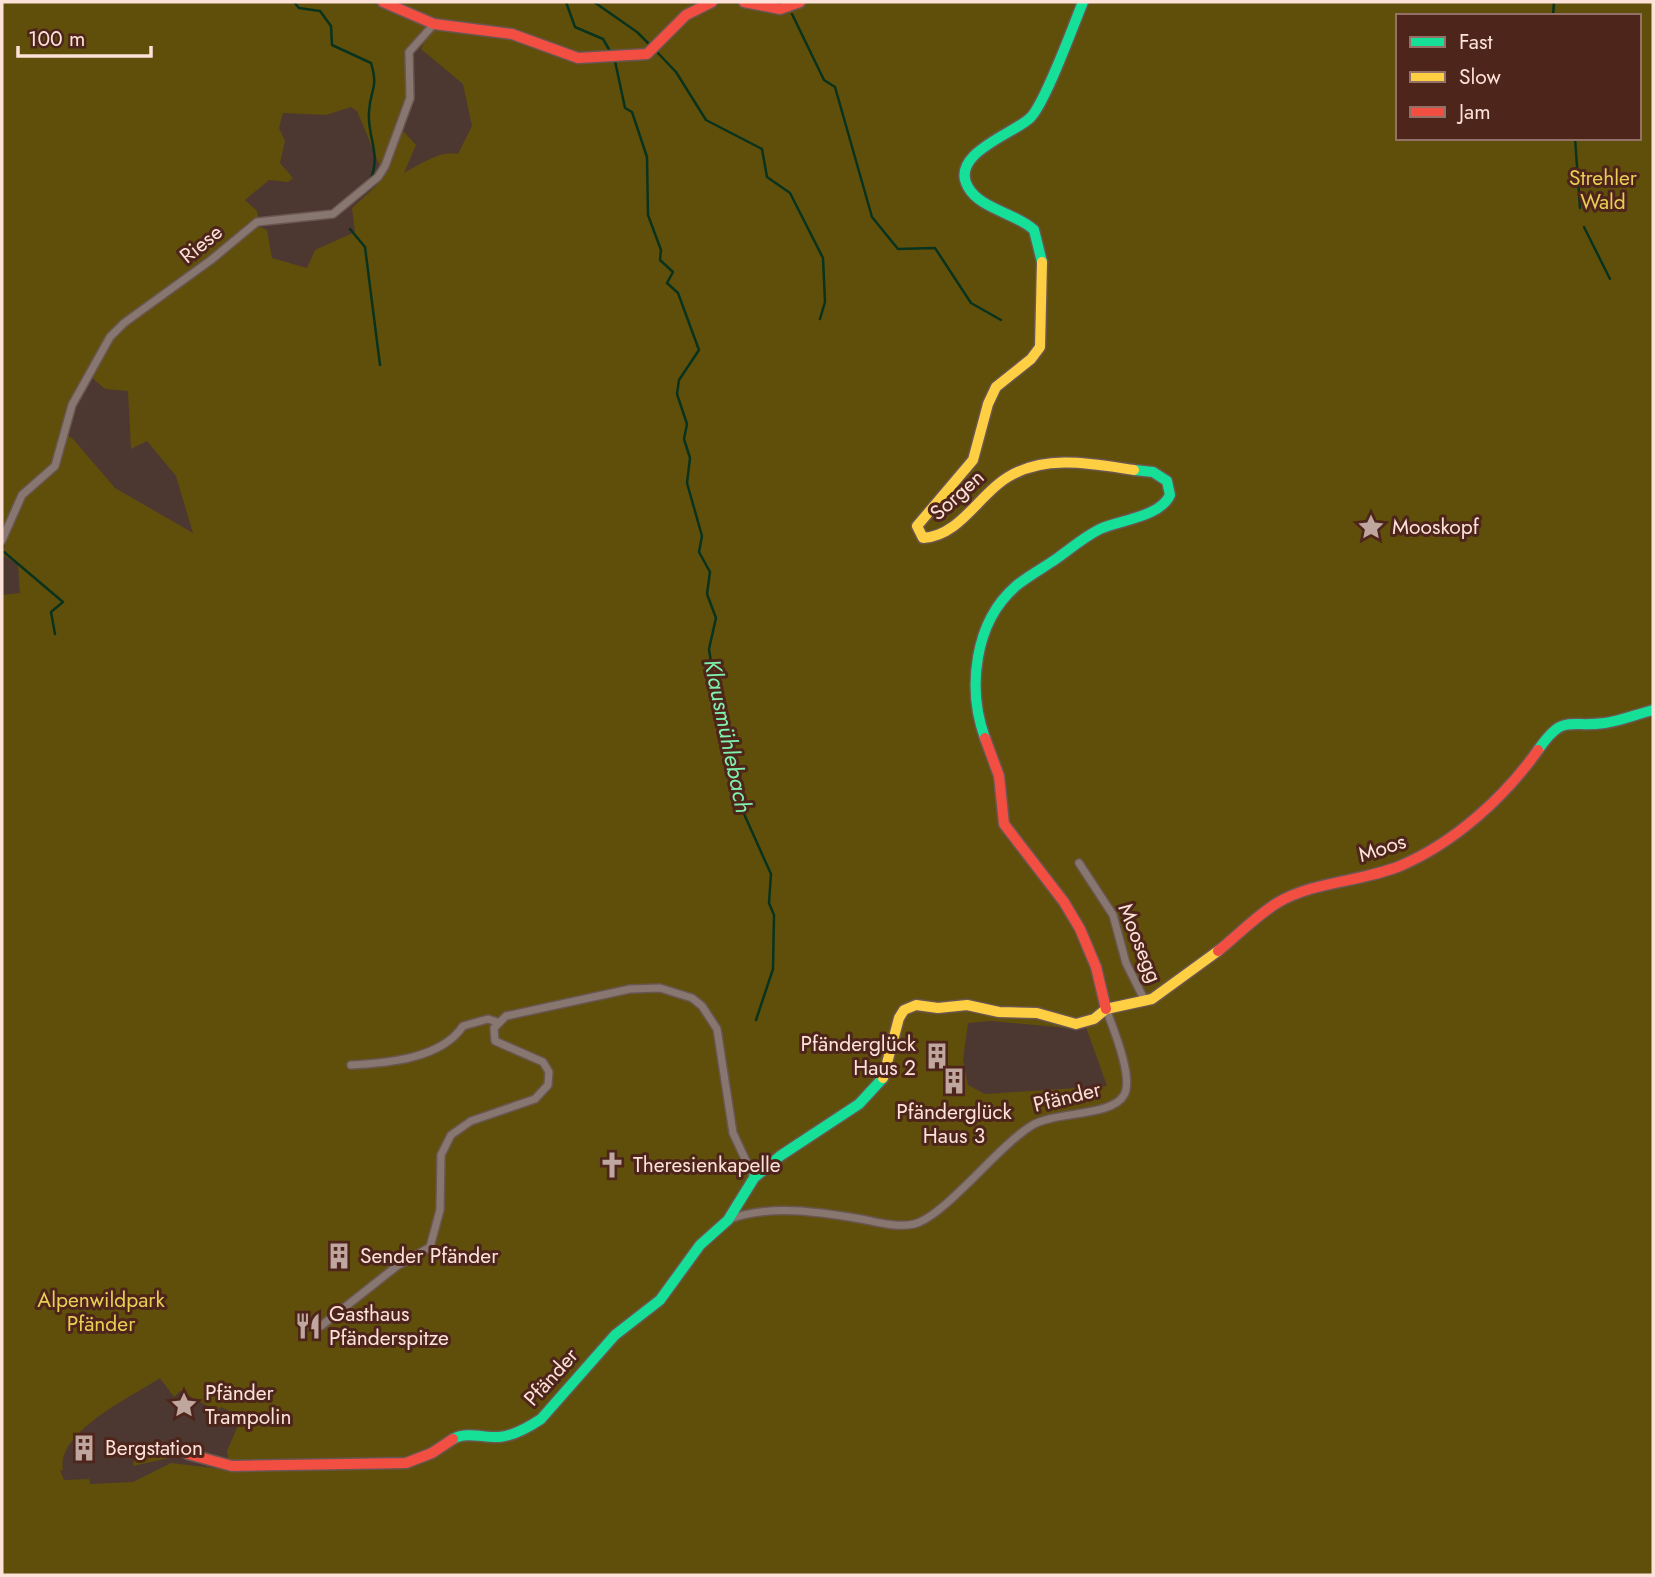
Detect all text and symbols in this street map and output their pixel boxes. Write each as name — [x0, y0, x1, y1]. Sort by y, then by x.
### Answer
scale bar — [18, 14, 150, 58]
legend — [1396, 14, 1641, 140]
text: 100 m — [28, 24, 85, 54]
text: Fast — [1459, 27, 1492, 57]
text: Slow — [1459, 62, 1501, 92]
text: Jam — [1456, 97, 1491, 127]
park label: Strehler Wald — [1569, 163, 1638, 217]
street label: Riese — [173, 217, 229, 271]
street label: Sorgen — [923, 463, 991, 527]
place icon: Mooskopf — [1356, 512, 1386, 542]
place label: Mooskopf — [1392, 512, 1480, 542]
water label: Klausmühlebach — [695, 656, 761, 816]
street label: Moos — [1354, 826, 1410, 870]
street label: Moosegg — [1111, 899, 1169, 987]
place label: Pfänderglück Haus 2 — [801, 1029, 917, 1083]
building icon: Pfänderglück Haus 2 — [922, 1041, 952, 1071]
building icon: Pfänderglück Haus 3 — [939, 1066, 969, 1096]
street label: Pfänder — [1030, 1074, 1105, 1120]
place label: Pfänderglück Haus 3 — [896, 1097, 1013, 1151]
church icon: Theresienkapelle — [597, 1150, 627, 1180]
place label: Theresienkapelle — [633, 1150, 781, 1180]
building icon: Sender Pfänder — [324, 1241, 354, 1271]
place label: Sender Pfänder — [360, 1241, 499, 1271]
park label: Alpenwildpark Pfänder — [37, 1285, 165, 1339]
place label: Gasthaus Pfänderspitze — [329, 1299, 449, 1353]
restaurant icon: Gasthaus Pfänderspitze — [293, 1311, 323, 1341]
street label: Pfänder — [517, 1341, 586, 1413]
place label: Pfänder Trampolin — [205, 1378, 292, 1432]
place icon: Pfänder Trampolin — [169, 1390, 199, 1420]
building icon: Bergstation — [69, 1433, 99, 1463]
place label: Bergstation — [105, 1433, 203, 1463]

